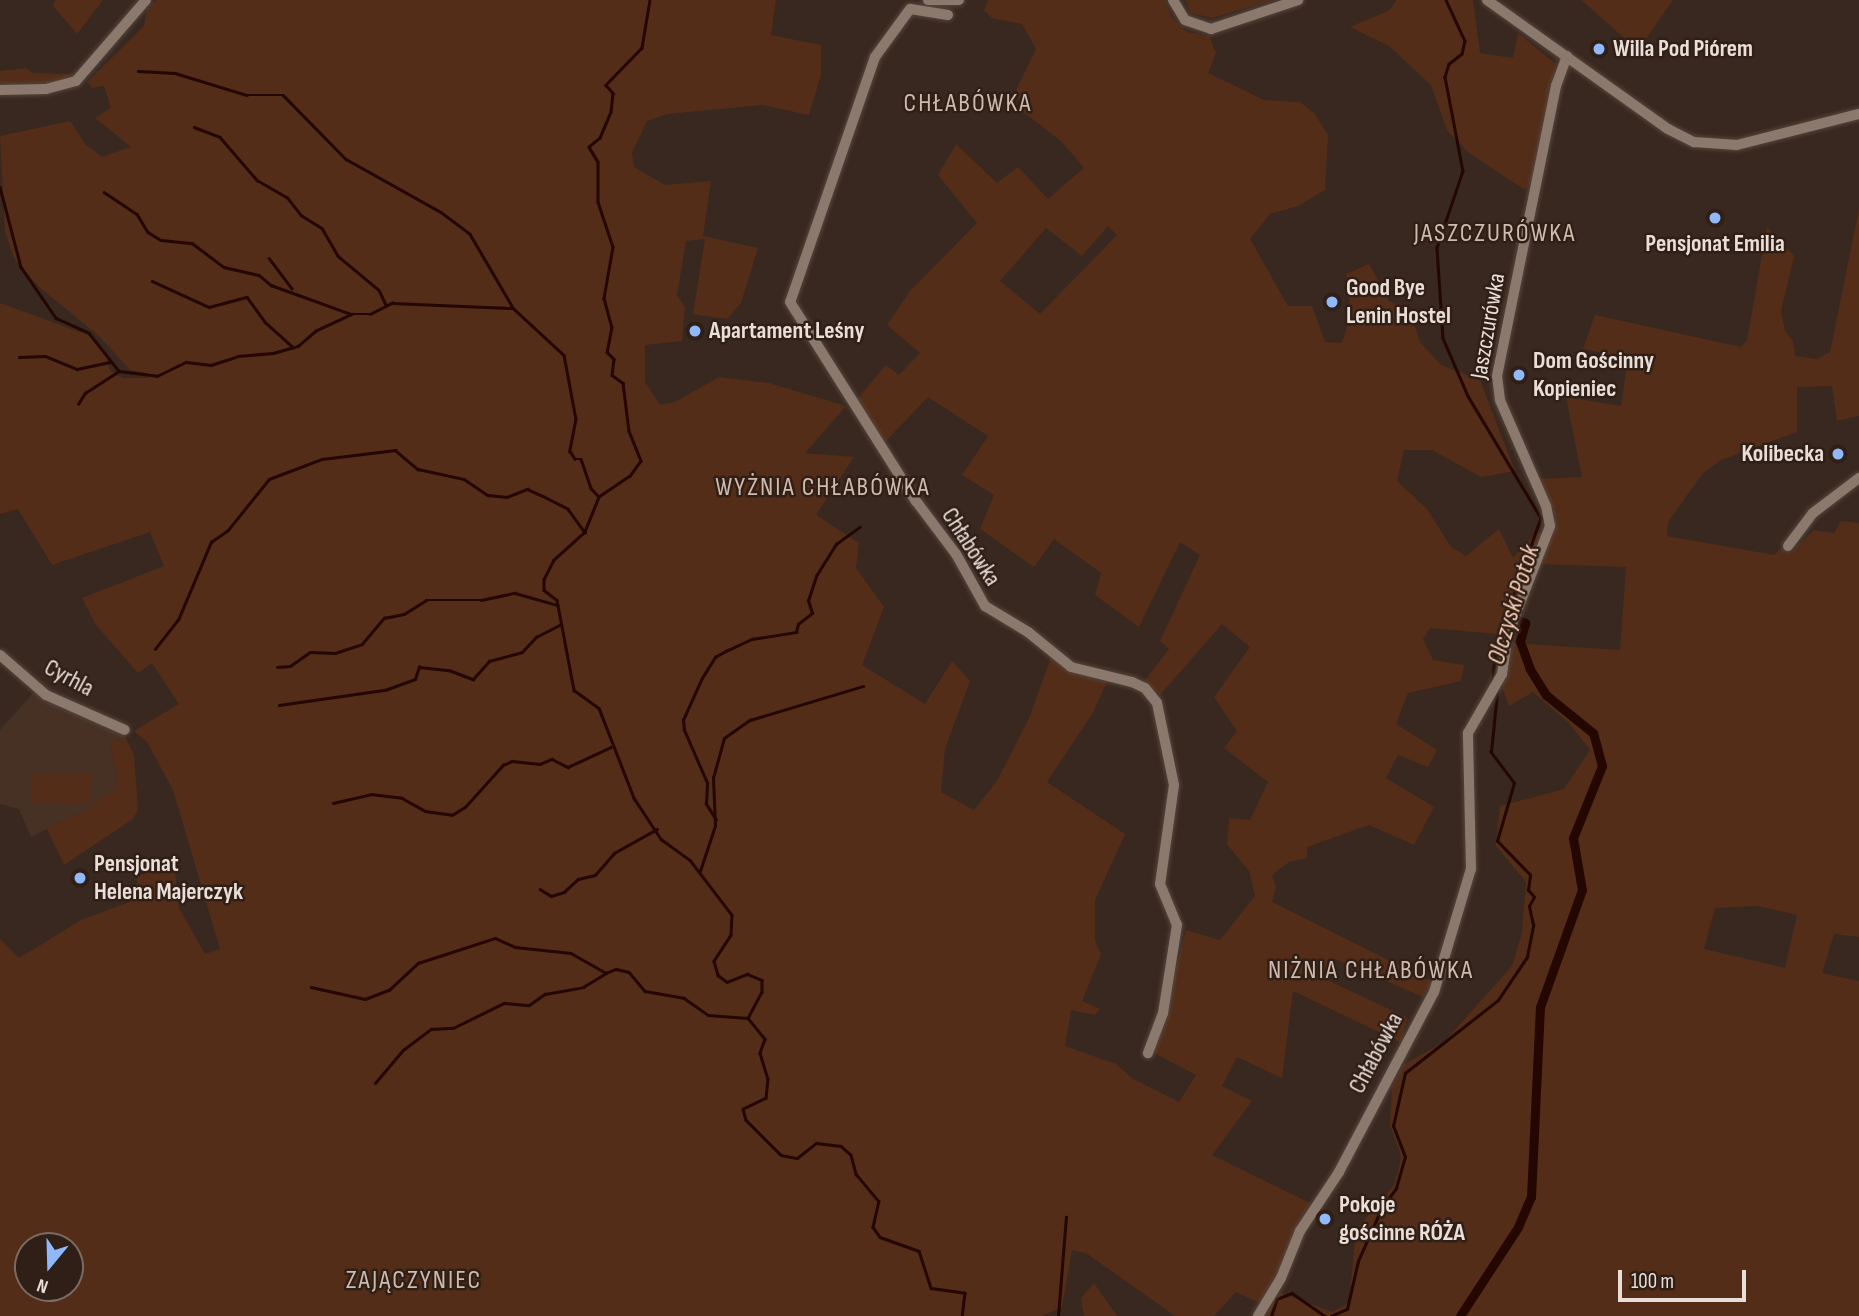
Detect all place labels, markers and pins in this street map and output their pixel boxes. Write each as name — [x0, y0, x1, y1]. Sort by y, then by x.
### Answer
place label: Willa Pod Piórem — [1613, 35, 1753, 63]
marker: Willa Pod Piórem — [1591, 41, 1607, 57]
marker: Pensjonat Emilia — [1707, 210, 1723, 226]
place label: Pensjonat Emilia — [1645, 230, 1785, 258]
place label: Good Bye Lenin Hostel — [1346, 274, 1451, 330]
marker: Good Bye Lenin Hostel — [1324, 294, 1340, 310]
place label: Apartament Leśny — [709, 317, 864, 345]
marker: Apartament Leśny — [687, 323, 703, 339]
place label: Dom Gościnny Kopieniec — [1533, 347, 1654, 403]
marker: Dom Gościnny Kopieniec — [1511, 367, 1527, 383]
place label: Kolibecka — [1741, 440, 1824, 468]
marker: Kolibecka — [1830, 446, 1846, 462]
place label: Pensjonat Helena Majerczyk — [94, 850, 243, 906]
marker: Pensjonat Helena Majerczyk — [72, 870, 88, 886]
place label: Pokoje gościnne RÓŻA — [1339, 1191, 1465, 1247]
marker: Pokoje gościnne RÓŻA — [1317, 1211, 1333, 1227]

